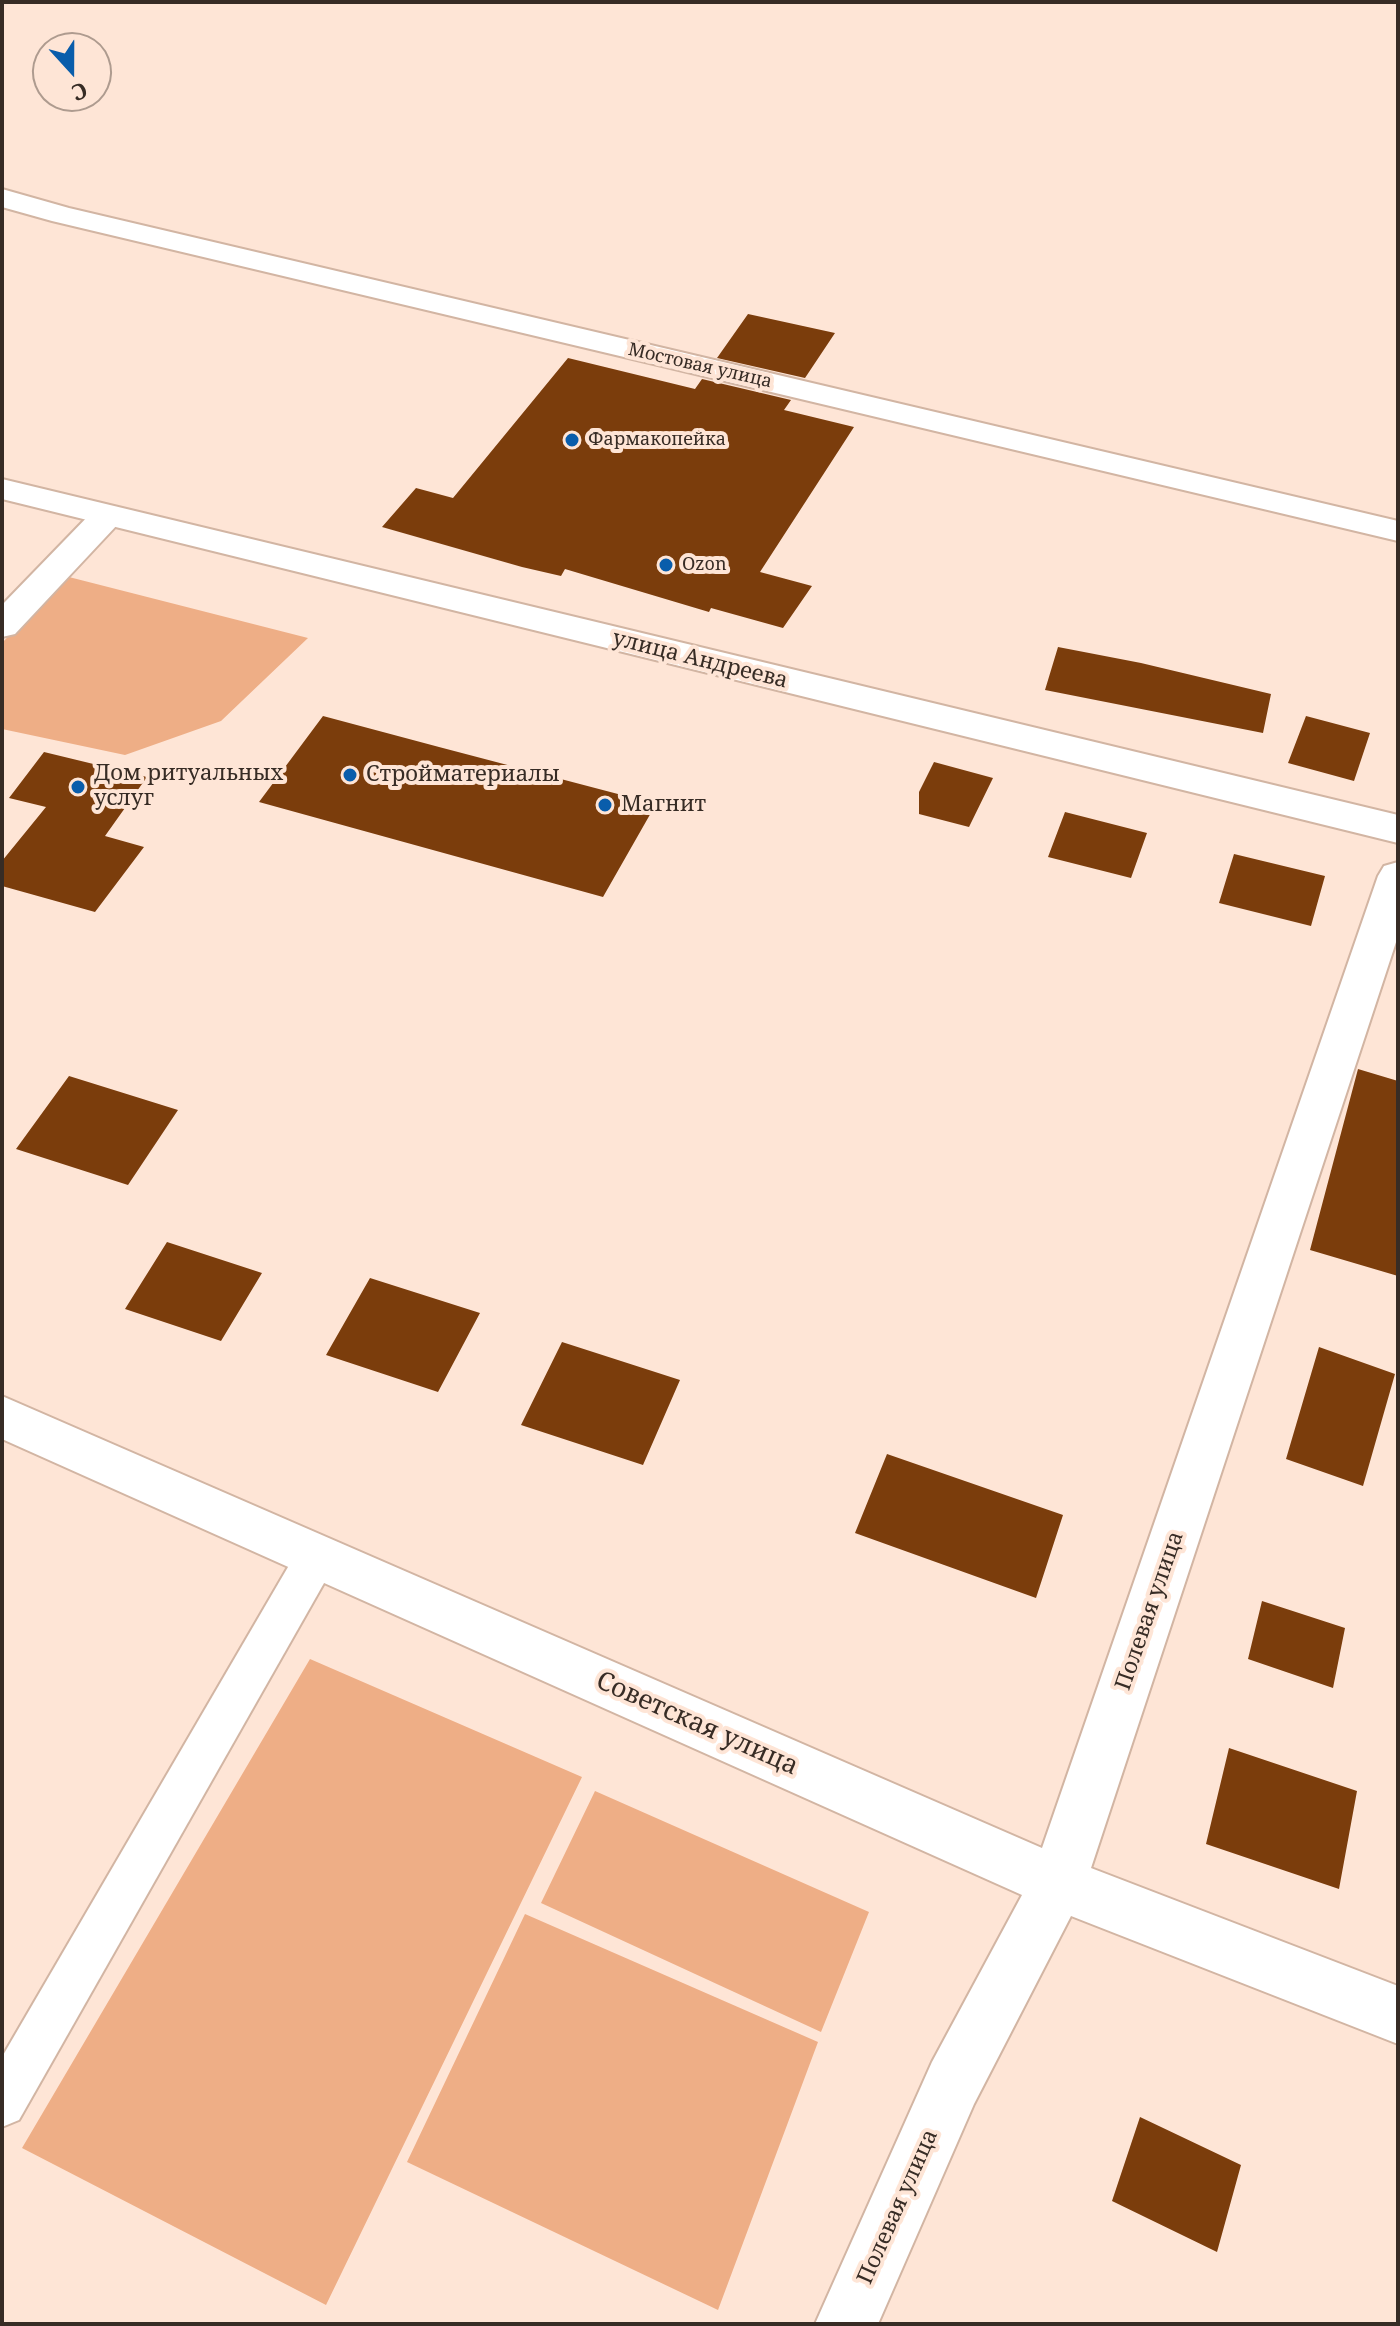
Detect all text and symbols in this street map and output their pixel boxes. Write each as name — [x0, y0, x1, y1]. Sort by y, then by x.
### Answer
north arrow — [32, 32, 112, 112]
text: С — [68, 76, 92, 109]
street label: Мостовая улица — [626, 339, 774, 393]
place label: Фармакопейка — [588, 429, 726, 451]
marker: Фармакопейка — [563, 431, 581, 449]
place label: Ozon — [682, 554, 727, 576]
marker: Ozon — [657, 556, 675, 574]
street label: улица Андреева — [610, 625, 790, 695]
place label: Дом ритуальных услуг — [94, 761, 283, 812]
place label: Стройматериалы — [366, 762, 560, 788]
marker: Стройматериалы — [341, 766, 359, 784]
marker: Дом ритуальных услуг — [69, 778, 87, 796]
place label: Магнит — [621, 792, 706, 818]
marker: Магнит — [596, 796, 614, 814]
street label: Полевая улица — [1110, 1528, 1190, 1694]
street label: Советская улица — [591, 1665, 803, 1783]
street label: Полевая улица — [852, 2126, 944, 2288]

